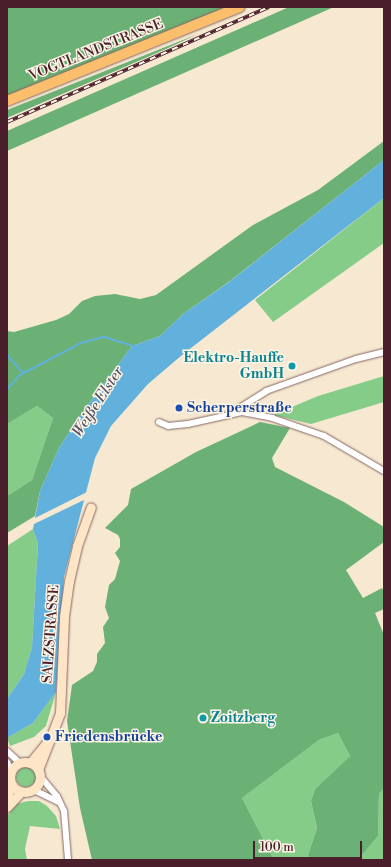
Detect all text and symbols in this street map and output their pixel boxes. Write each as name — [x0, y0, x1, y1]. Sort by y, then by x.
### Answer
street label: VOGTLANDSTRASSE — [26, 15, 166, 85]
place label: Elektro-Hauffe GmbH — [183, 350, 284, 382]
marker: Elektro-Hauffe GmbH — [287, 361, 297, 371]
water label: Weiße Elster — [69, 363, 127, 441]
place label: Scherperstraße — [187, 400, 292, 416]
marker: Scherperstraße — [174, 403, 184, 413]
street label: SALZSTRASSE — [39, 584, 63, 684]
place label: Zoitzberg — [211, 710, 275, 726]
marker: Zoitzberg — [198, 713, 208, 723]
place label: Friedensbrücke — [55, 729, 163, 745]
marker: Friedensbrücke — [42, 732, 52, 742]
scale bar — [255, 833, 364, 859]
text: 100 m — [260, 840, 294, 855]

